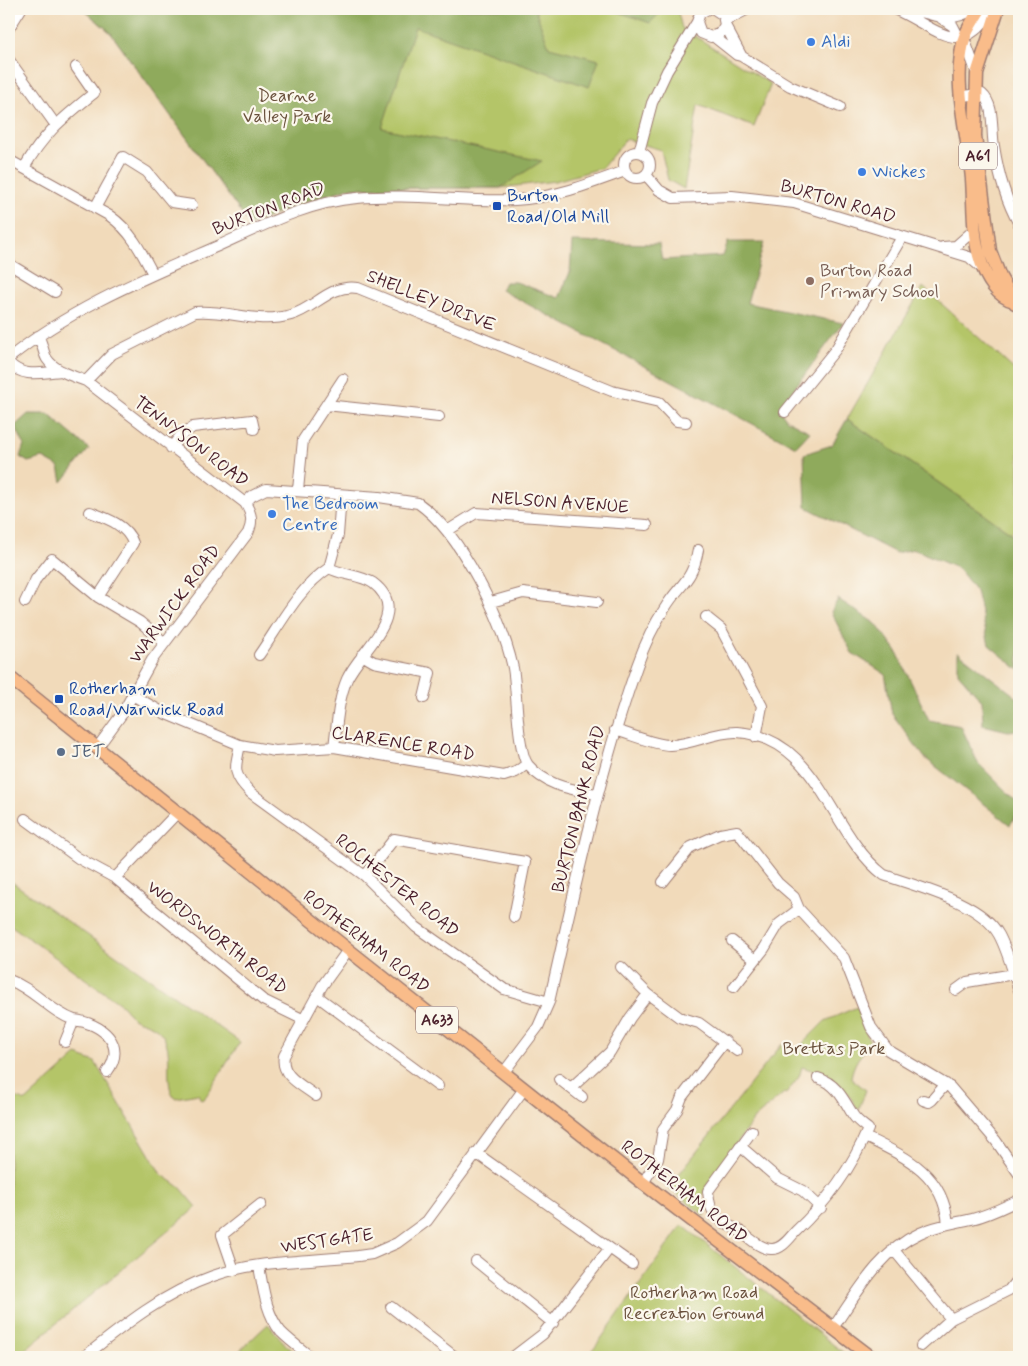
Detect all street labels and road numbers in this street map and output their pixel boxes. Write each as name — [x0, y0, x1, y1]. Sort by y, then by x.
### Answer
road number: A61 — [959, 142, 997, 170]
street label: BURTON ROAD — [778, 174, 898, 230]
street label: BURTON ROAD — [209, 176, 329, 242]
street label: SHELLEY DRIVE — [363, 264, 499, 338]
street label: TENNYSON ROAD — [129, 391, 253, 493]
street label: NELSON AVENUE — [490, 486, 630, 520]
street label: WARWICK ROAD — [124, 540, 226, 668]
street label: CLARENCE ROAD — [330, 721, 476, 767]
street label: BURTON BANK ROAD — [547, 723, 611, 895]
street label: ROCHESTER ROAD — [330, 829, 464, 943]
street label: WORDSWORTH ROAD — [142, 875, 292, 1001]
street label: ROTHERHAM ROAD — [298, 885, 434, 999]
road number: A633 — [416, 1006, 458, 1034]
street label: ROTHERHAM ROAD — [616, 1135, 752, 1249]
street label: WESTGATE — [279, 1223, 375, 1259]

